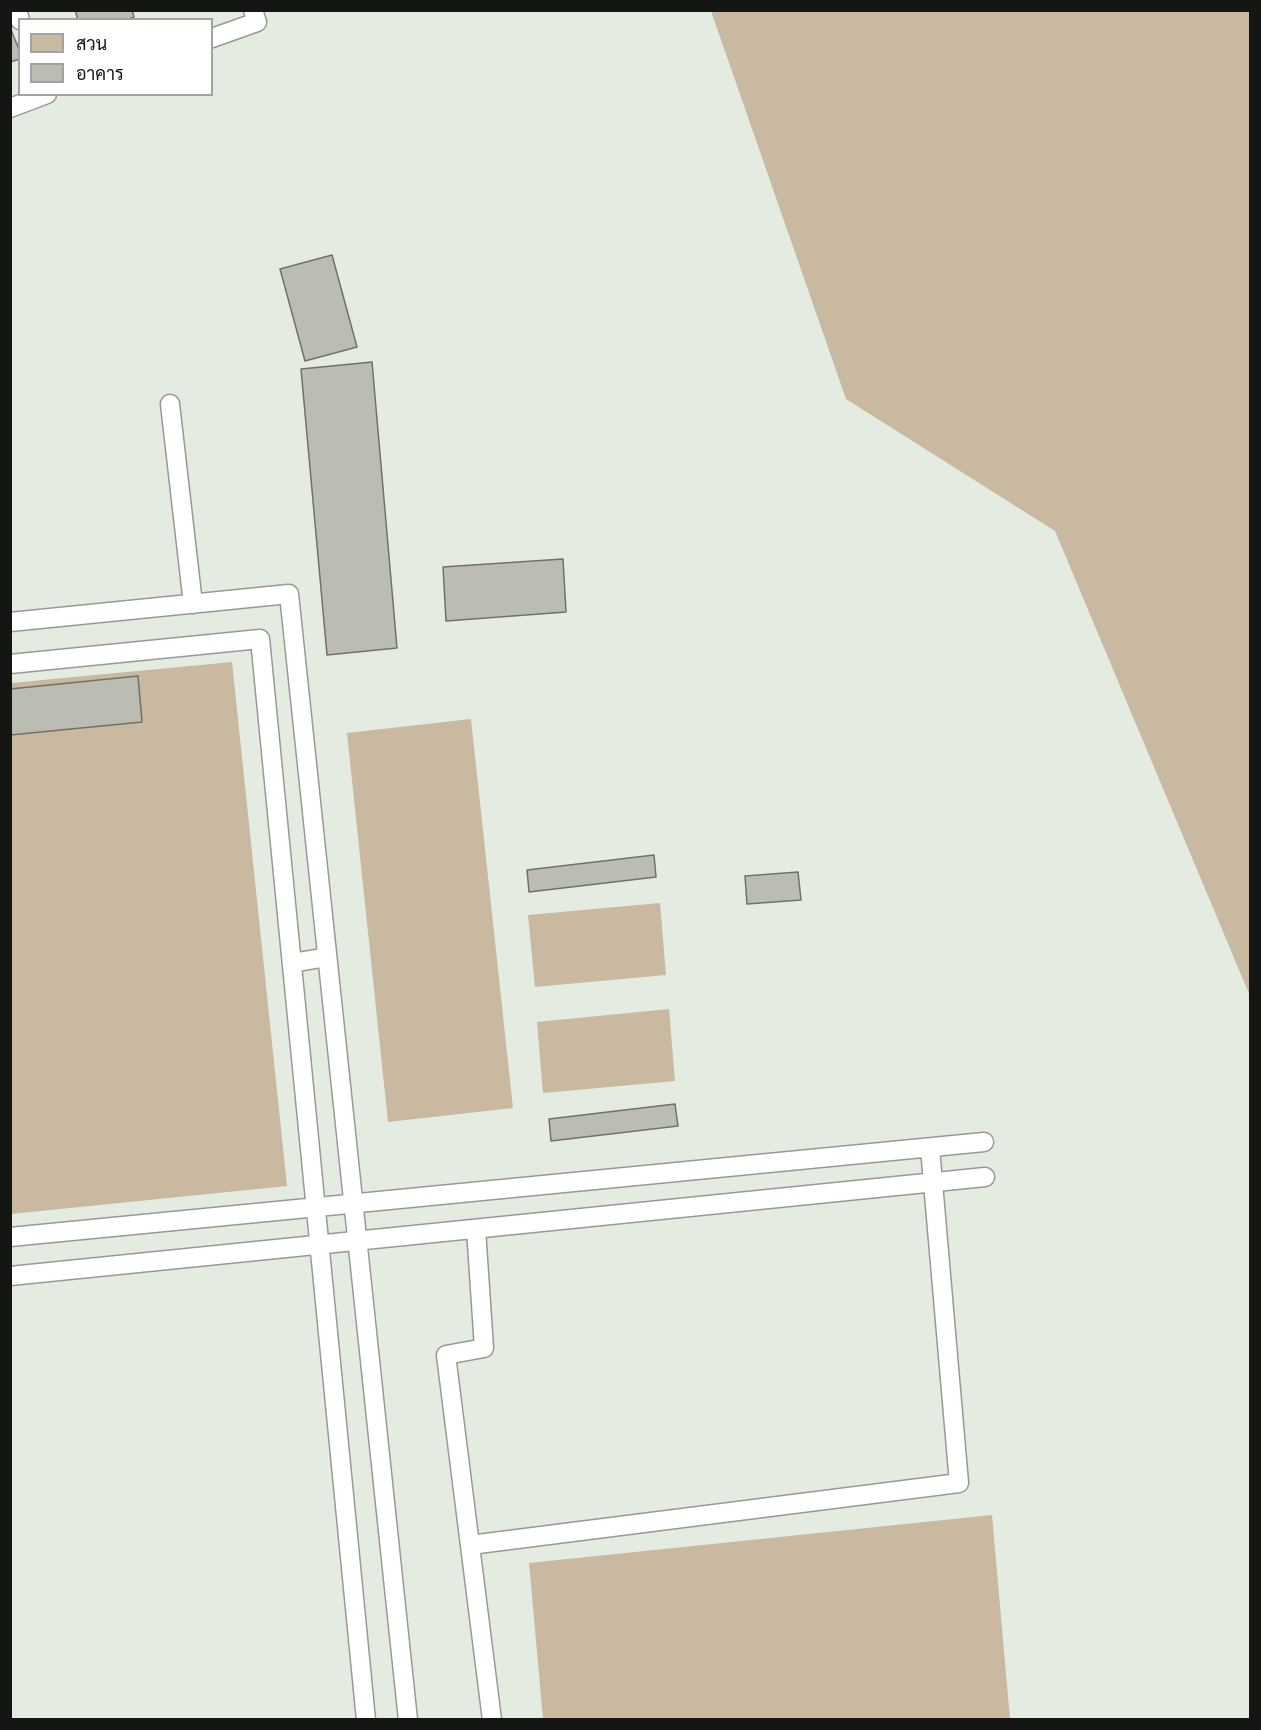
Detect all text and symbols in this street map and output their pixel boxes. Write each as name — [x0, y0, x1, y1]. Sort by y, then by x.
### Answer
legend — [18, 18, 213, 96]
text: สวน — [76, 31, 107, 55]
text: อาคาร — [76, 61, 124, 85]

